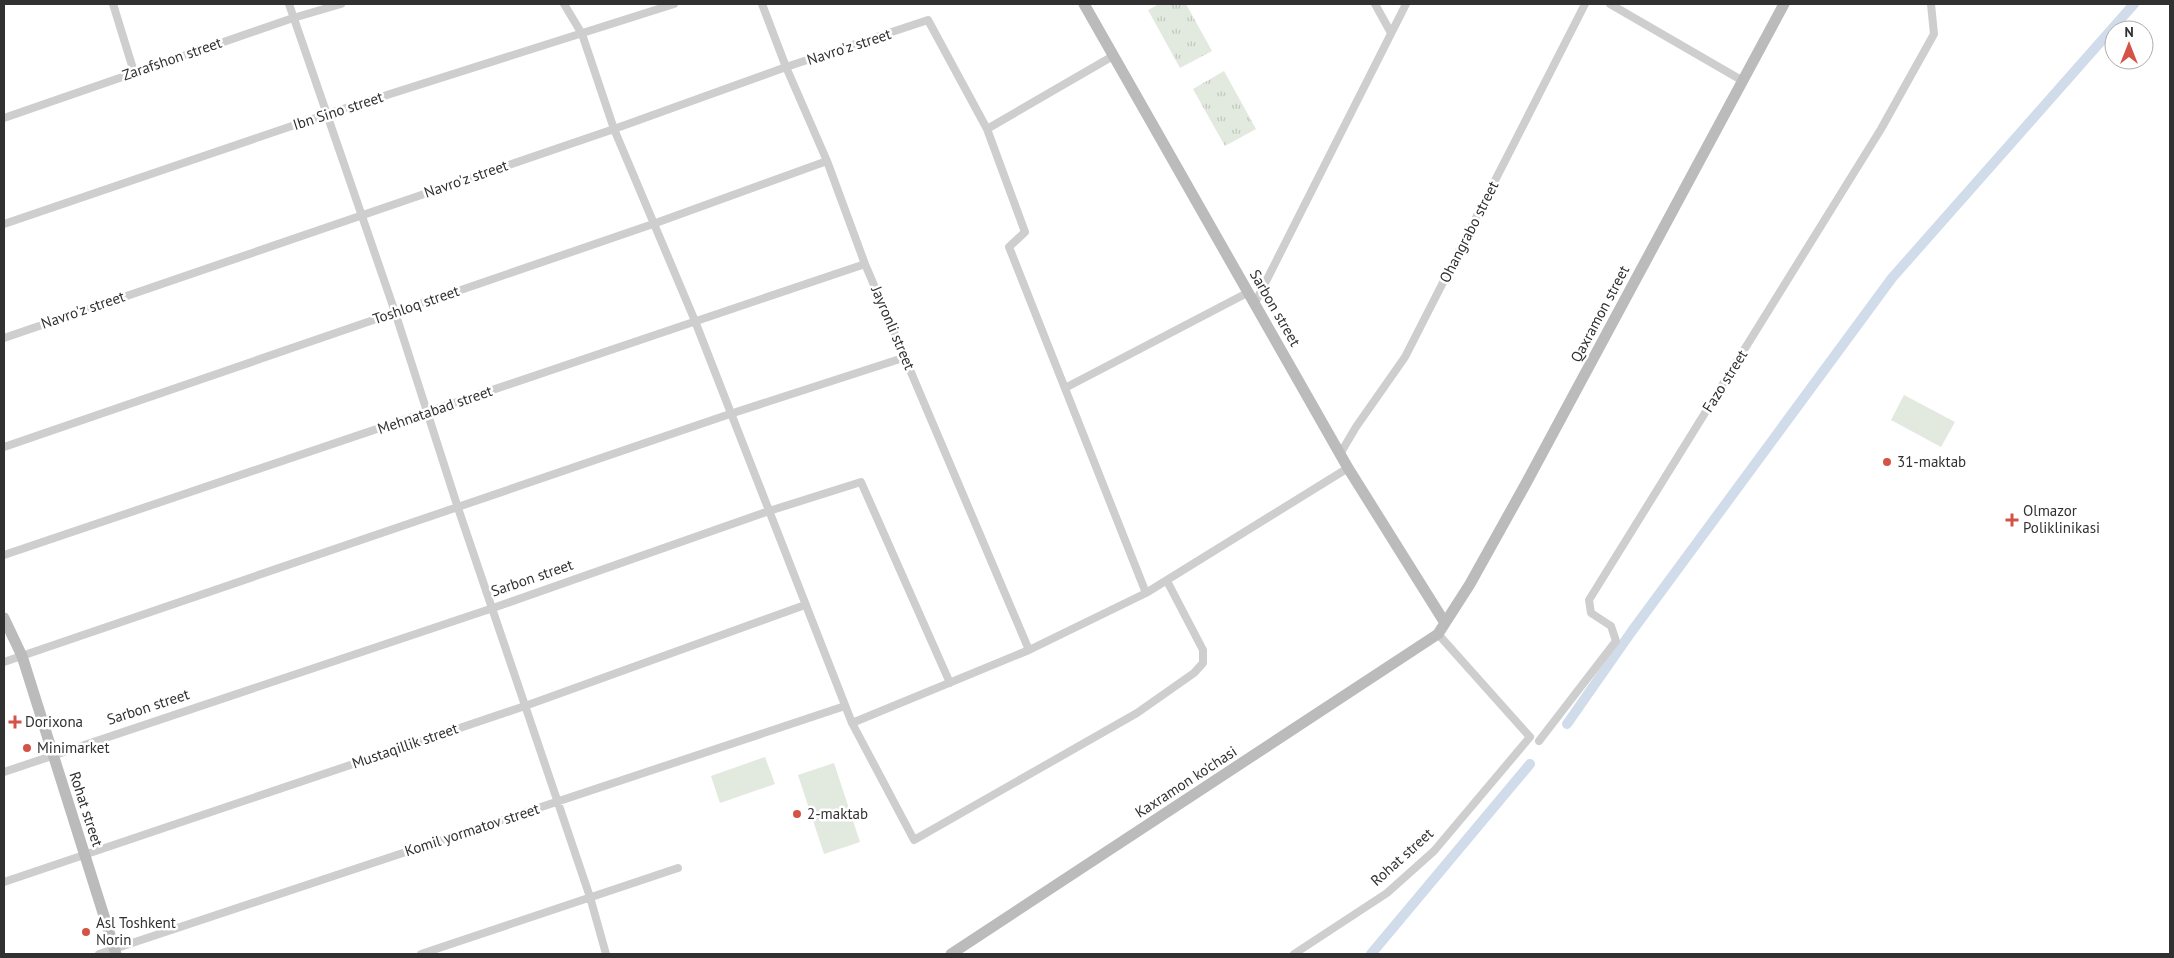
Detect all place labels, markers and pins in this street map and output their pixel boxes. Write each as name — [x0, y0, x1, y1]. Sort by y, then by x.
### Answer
place label: 31-maktab — [1897, 452, 1966, 471]
marker: 31-maktab — [1881, 456, 1893, 468]
place label: Olmazor Poliklinikasi — [2023, 501, 2100, 537]
marker: Olmazor Poliklinikasi — [2005, 513, 2019, 527]
place label: Dorixona — [25, 712, 83, 731]
marker: Dorixona — [9, 716, 21, 728]
place label: Minimarket — [37, 738, 110, 757]
marker: Minimarket — [21, 742, 33, 754]
place label: 2-maktab — [807, 804, 868, 823]
marker: 2-maktab — [791, 808, 803, 820]
place label: Asl Toshkent Norin — [96, 913, 176, 949]
marker: Asl Toshkent Norin — [80, 926, 92, 938]

